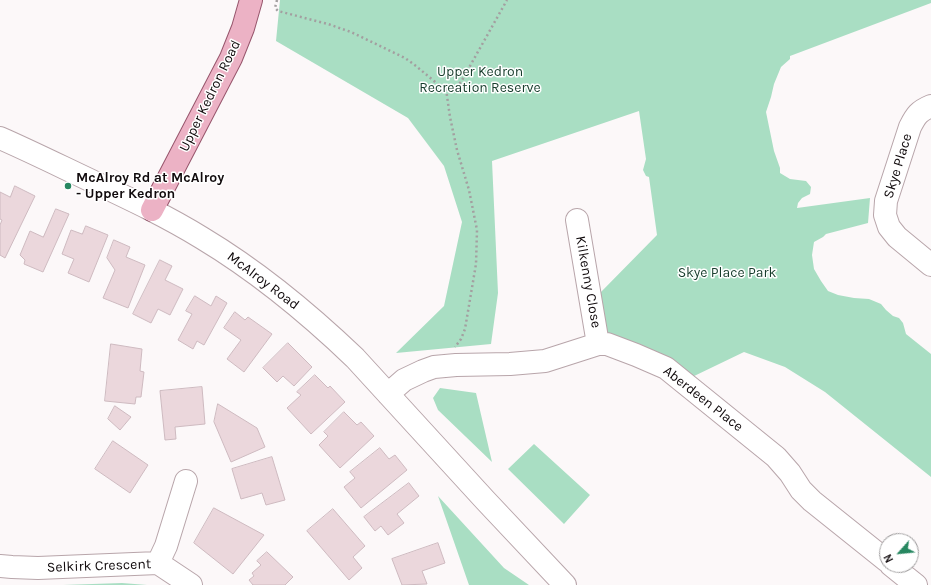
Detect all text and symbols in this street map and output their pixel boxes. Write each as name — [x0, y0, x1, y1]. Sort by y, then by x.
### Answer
street label: Upper Kedron Road — [176, 38, 244, 154]
park label: Upper Kedron Recreation Reserve — [419, 64, 541, 96]
street label: Skye Place — [880, 132, 916, 200]
place label: McAlroy Rd at McAlroy - Upper Kedron — [76, 170, 224, 202]
marker: McAlroy Rd at McAlroy - Upper Kedron — [63, 181, 73, 191]
street label: Kilkenny Close — [572, 235, 604, 329]
street label: McAlroy Road — [224, 248, 302, 314]
park label: Skye Place Park — [678, 265, 776, 281]
street label: Aberdeen Place — [660, 363, 746, 435]
north arrow — [879, 533, 919, 573]
text: N — [881, 552, 896, 565]
street label: Selkirk Crescent — [47, 556, 151, 576]

